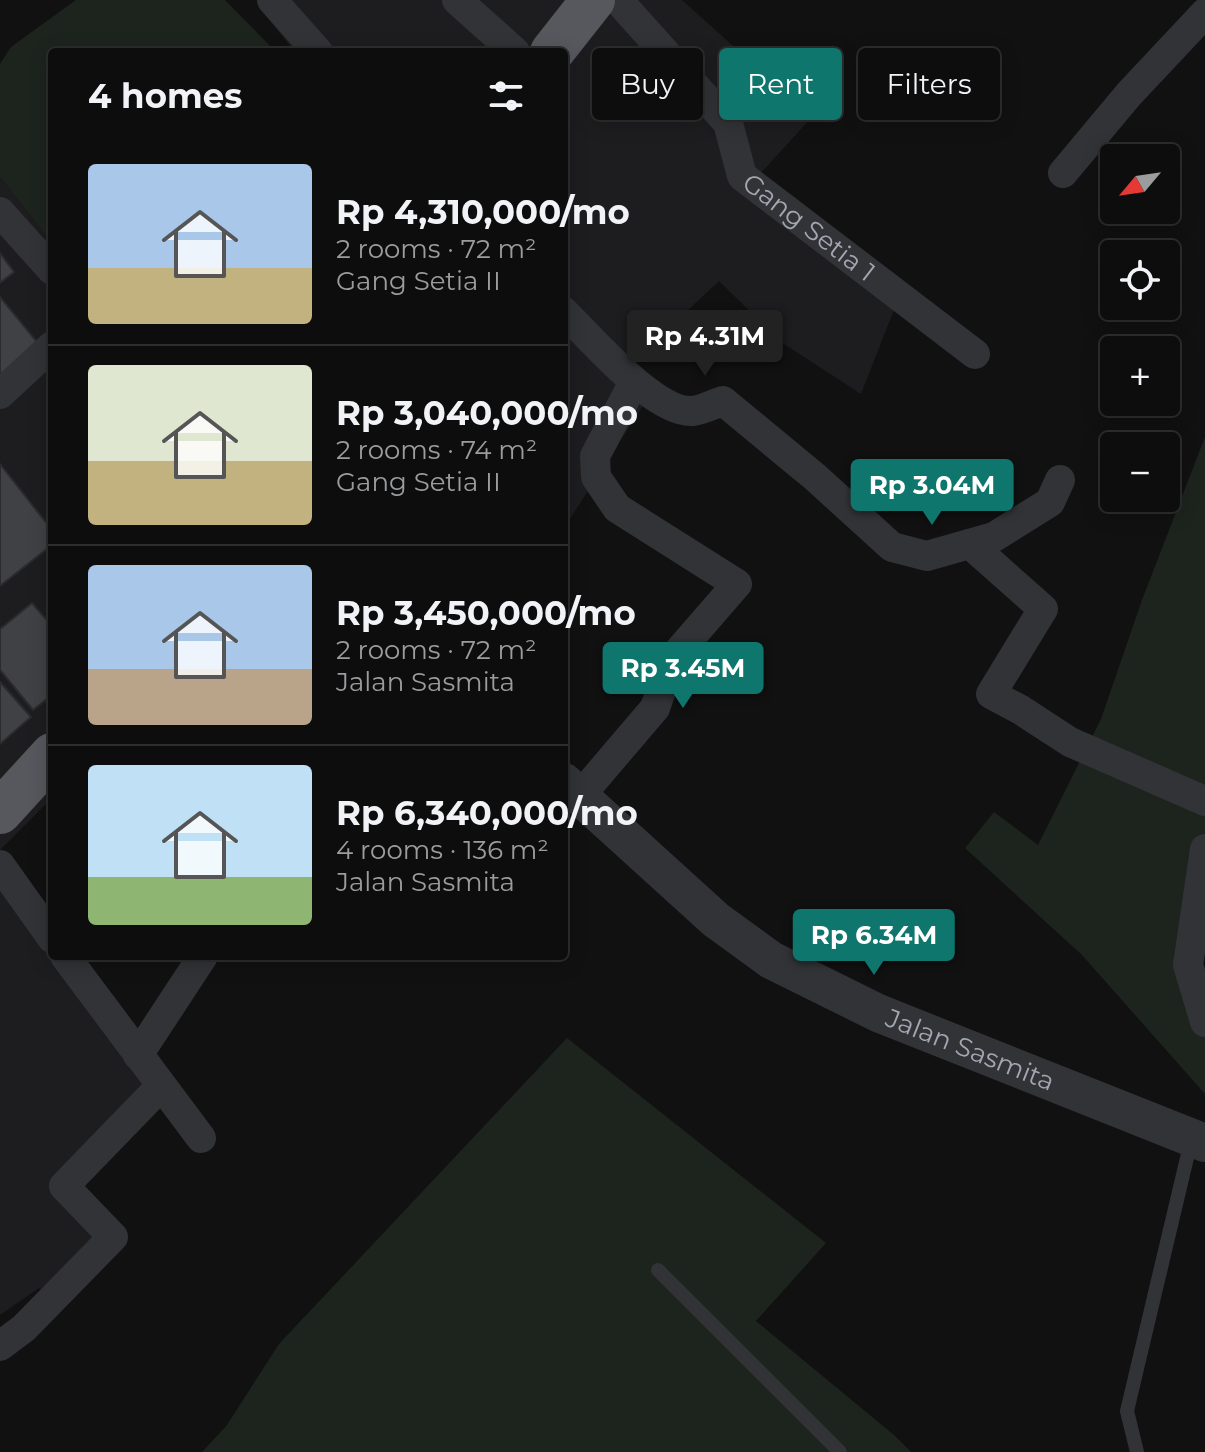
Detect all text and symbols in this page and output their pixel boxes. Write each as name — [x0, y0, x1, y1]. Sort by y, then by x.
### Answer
chip: Buy — [592, 48, 703, 120]
chip: Rent — [719, 48, 842, 120]
chip: Filters — [858, 48, 1000, 120]
icon: filters — [484, 74, 528, 118]
text: 4 homes — [88, 75, 242, 117]
north arrow — [1100, 144, 1180, 224]
map controls — [1100, 144, 1180, 512]
street label: Gang Setia 1 — [736, 166, 882, 288]
text: Rp 4,310,000/mo — [336, 191, 630, 233]
icon: home — [152, 196, 248, 292]
text: 2 rooms · 72 m² — [336, 233, 536, 265]
button: locate — [1100, 240, 1180, 320]
text: Gang Setia II — [336, 265, 501, 297]
pin: Rp 4.31M — [622, 310, 788, 378]
text: Rp 4.31M — [645, 320, 765, 352]
button: + — [1100, 336, 1180, 416]
text: Rp 3,040,000/mo — [336, 392, 638, 434]
icon: home — [152, 397, 248, 493]
button: − — [1100, 432, 1180, 512]
text: 2 rooms · 74 m² — [336, 434, 537, 466]
pin: Rp 3.04M — [849, 459, 1015, 527]
text: Gang Setia II — [336, 466, 501, 498]
text: Rp 3.04M — [869, 469, 995, 501]
text: Rp 3,450,000/mo — [336, 592, 636, 634]
icon: home — [152, 597, 248, 693]
text: 2 rooms · 72 m² — [336, 634, 536, 666]
pin: Rp 3.45M — [600, 642, 766, 710]
text: Rp 3.45M — [621, 652, 745, 684]
text: Jalan Sasmita — [336, 666, 515, 698]
text: Rp 6,340,000/mo — [336, 792, 638, 834]
icon: home — [152, 797, 248, 893]
text: 4 rooms · 136 m² — [336, 834, 549, 866]
text: Jalan Sasmita — [336, 866, 515, 898]
pin: Rp 6.34M — [791, 909, 957, 977]
text: Rp 6.34M — [811, 919, 937, 951]
street label: Jalan Sasmita — [880, 1001, 1059, 1098]

